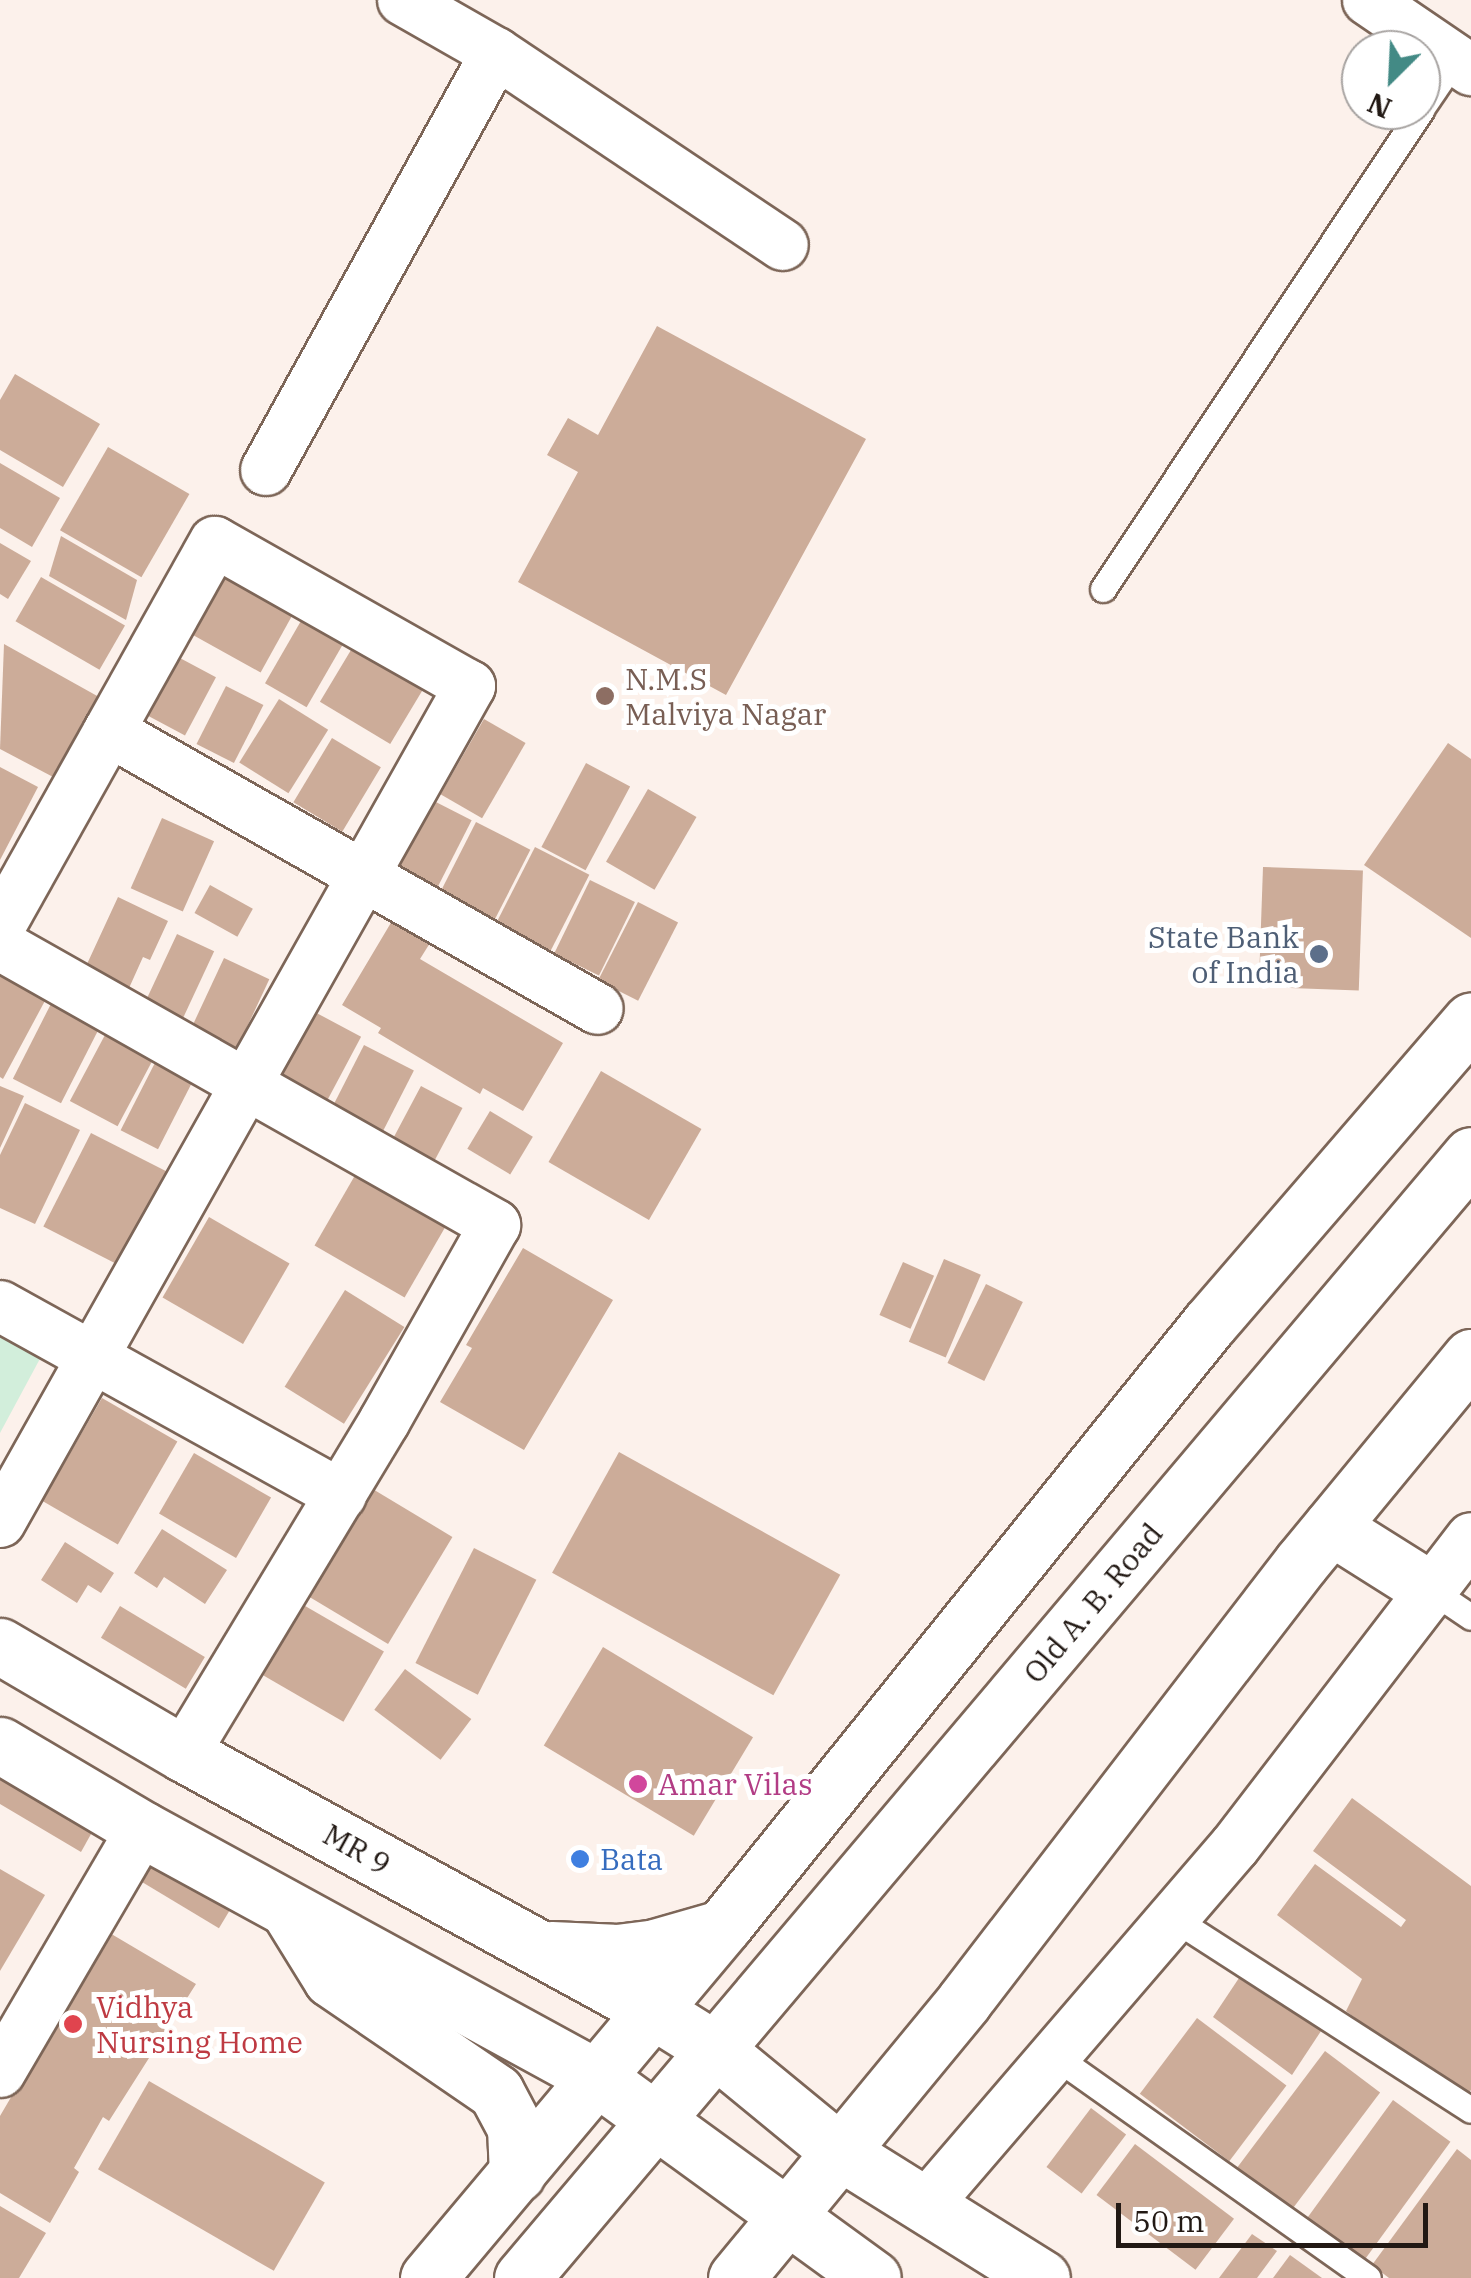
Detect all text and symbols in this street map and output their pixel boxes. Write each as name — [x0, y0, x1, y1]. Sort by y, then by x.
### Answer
north arrow — [1341, 30, 1441, 130]
text: N — [1362, 85, 1397, 127]
place label: N.M.S Malviya Nagar — [625, 661, 826, 732]
marker: N.M.S Malviya Nagar — [594, 685, 616, 707]
place label: State Bank of India — [1148, 919, 1299, 990]
marker: State Bank of India — [1308, 943, 1330, 965]
street label: Old A. B. Road — [1016, 1516, 1170, 1690]
place label: Amar Vilas — [658, 1766, 813, 1802]
marker: Amar Vilas — [627, 1773, 649, 1795]
street label: MR 9 — [317, 1816, 397, 1882]
place label: Bata — [600, 1841, 663, 1877]
marker: Bata — [569, 1848, 591, 1870]
place label: Vidhya Nursing Home — [96, 1989, 303, 2060]
marker: Vidhya Nursing Home — [60, 2011, 86, 2037]
scale bar — [1121, 2183, 1434, 2245]
text: 50 m — [1133, 2201, 1205, 2240]

